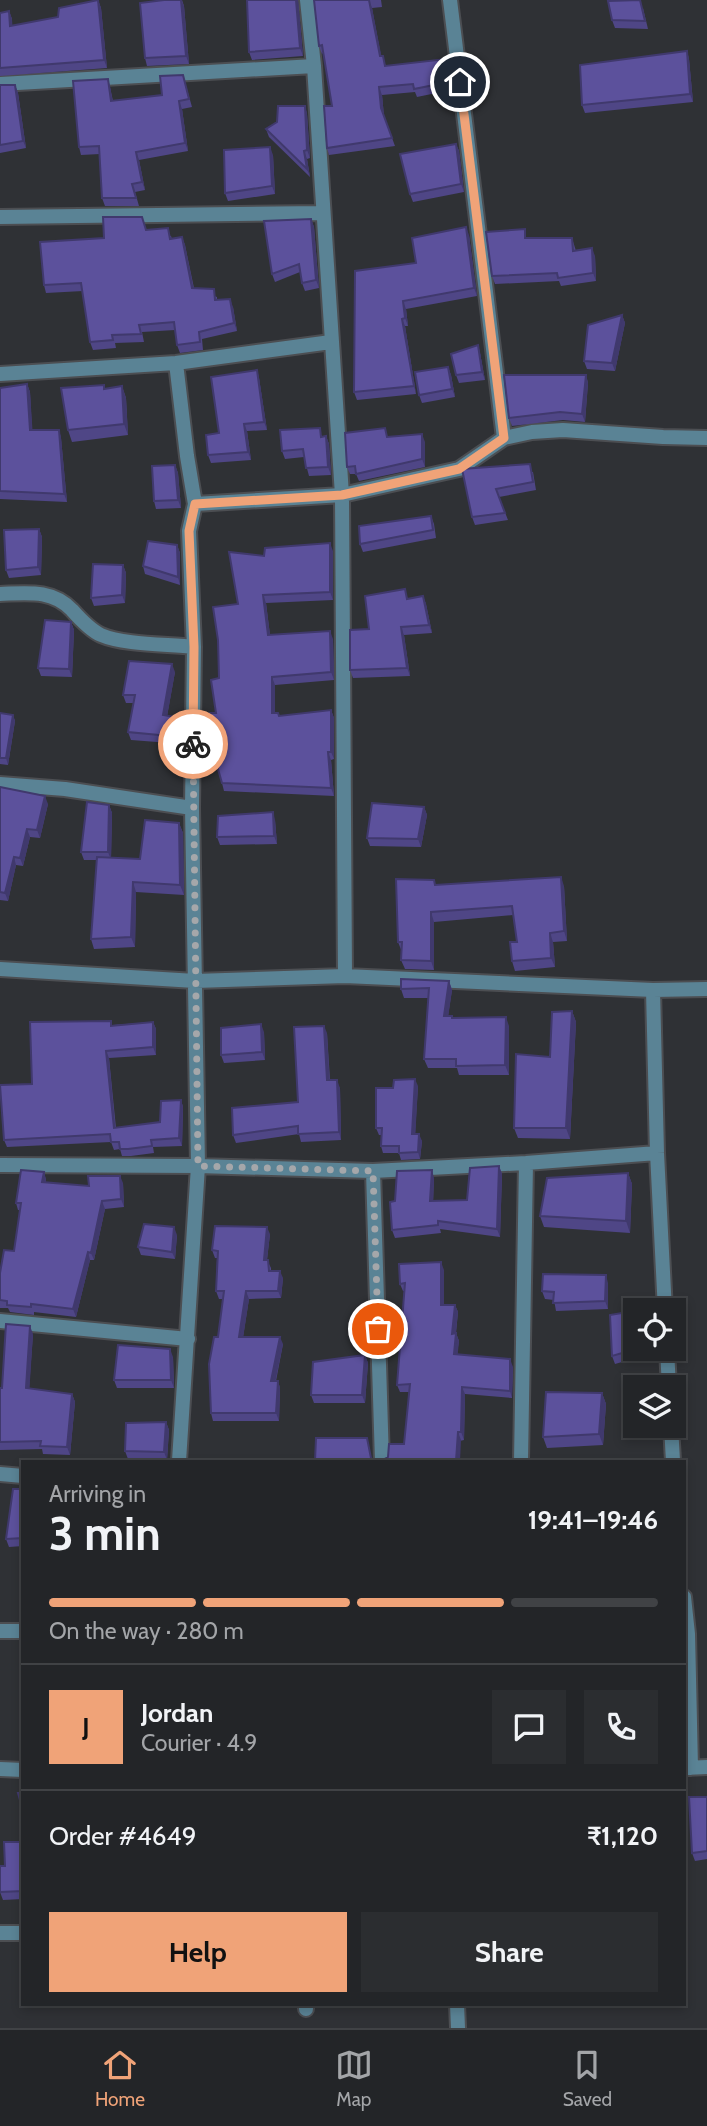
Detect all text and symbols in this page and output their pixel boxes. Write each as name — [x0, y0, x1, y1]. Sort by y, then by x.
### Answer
pin — [430, 52, 490, 112]
icon: home — [441, 63, 479, 101]
courier — [158, 709, 228, 779]
icon: bike — [174, 725, 212, 763]
map controls — [623, 1298, 686, 1438]
button: locate — [623, 1298, 686, 1361]
pin — [348, 1299, 408, 1359]
icon: bag — [359, 1310, 397, 1348]
button: layers — [623, 1375, 686, 1438]
text: Arriving in — [49, 1480, 146, 1508]
text: 19:41–19:46 — [528, 1504, 658, 1536]
text: 3 min — [49, 1506, 161, 1562]
text: On the way · 280 m — [49, 1617, 244, 1645]
button: chat — [492, 1690, 566, 1764]
button: phone — [584, 1690, 658, 1764]
text: Jordan — [141, 1697, 213, 1729]
text: J — [82, 1711, 90, 1743]
text: Courier · 4.9 — [141, 1729, 257, 1757]
text: Order #4649 — [49, 1820, 196, 1852]
text: ₹1,120 — [587, 1820, 658, 1852]
button: Help — [49, 1912, 347, 1992]
button: Share — [361, 1912, 658, 1992]
tab: Home — [95, 2046, 145, 2111]
tab: Map — [335, 2046, 373, 2111]
tab: Saved — [563, 2046, 612, 2111]

